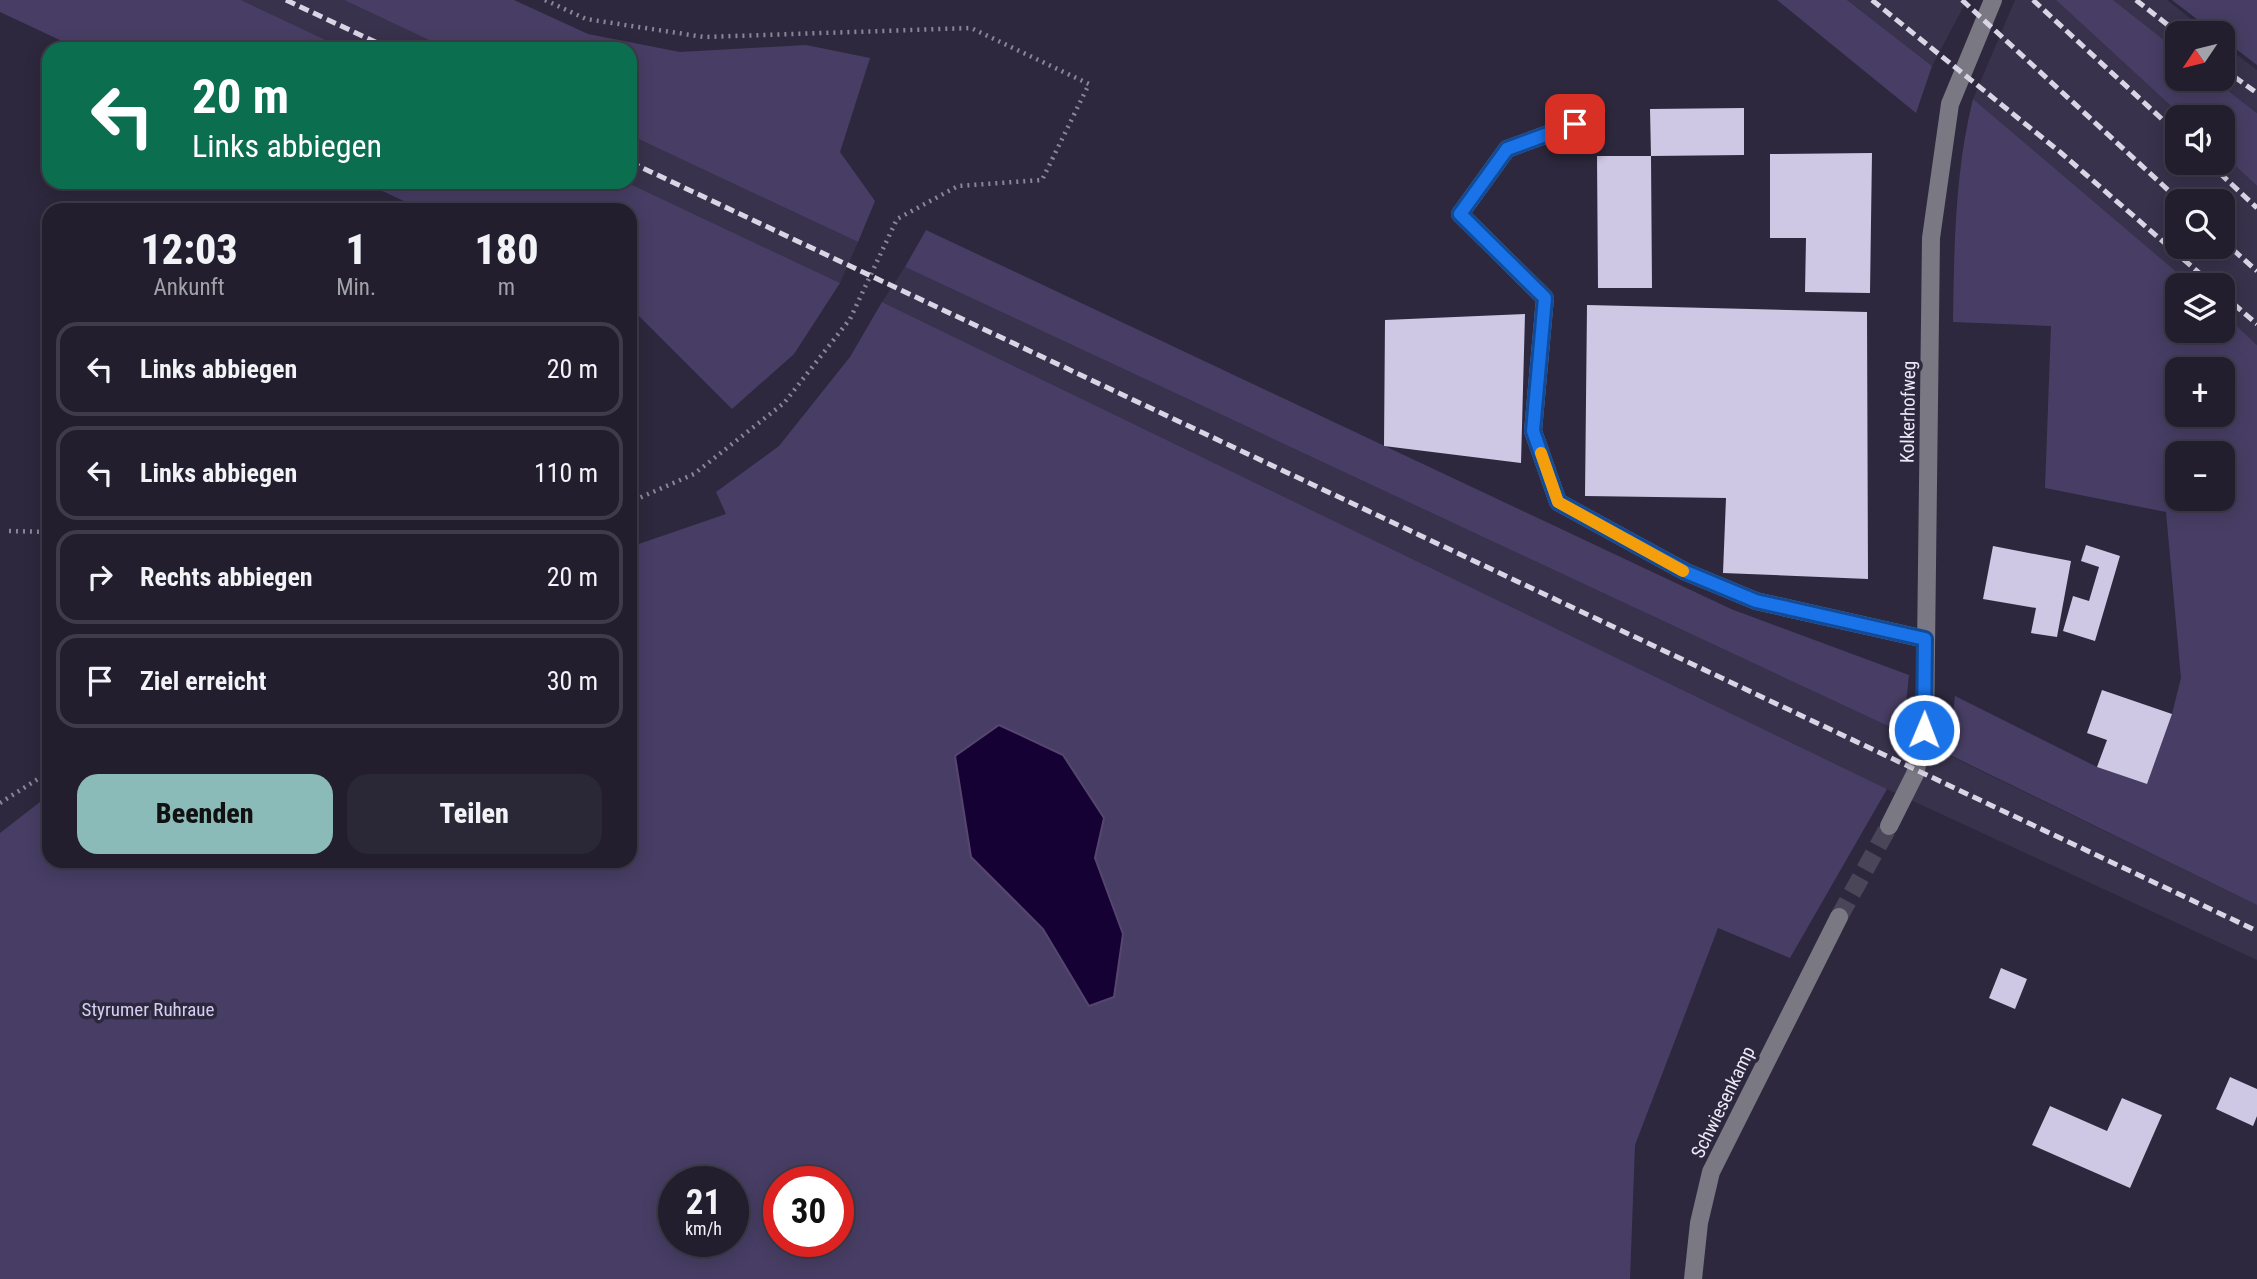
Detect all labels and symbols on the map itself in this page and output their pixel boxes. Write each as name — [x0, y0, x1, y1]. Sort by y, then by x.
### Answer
north arrow — [2165, 21, 2235, 91]
pin — [1545, 94, 1605, 154]
street label: Kolkerhofweg — [1896, 361, 1920, 463]
position arrow — [1887, 693, 1961, 767]
park label: Styrumer Ruhraue — [82, 998, 214, 1021]
street label: Schwiesenkamp — [1686, 1042, 1760, 1162]
speed limit sign: 30 — [763, 1166, 854, 1257]

